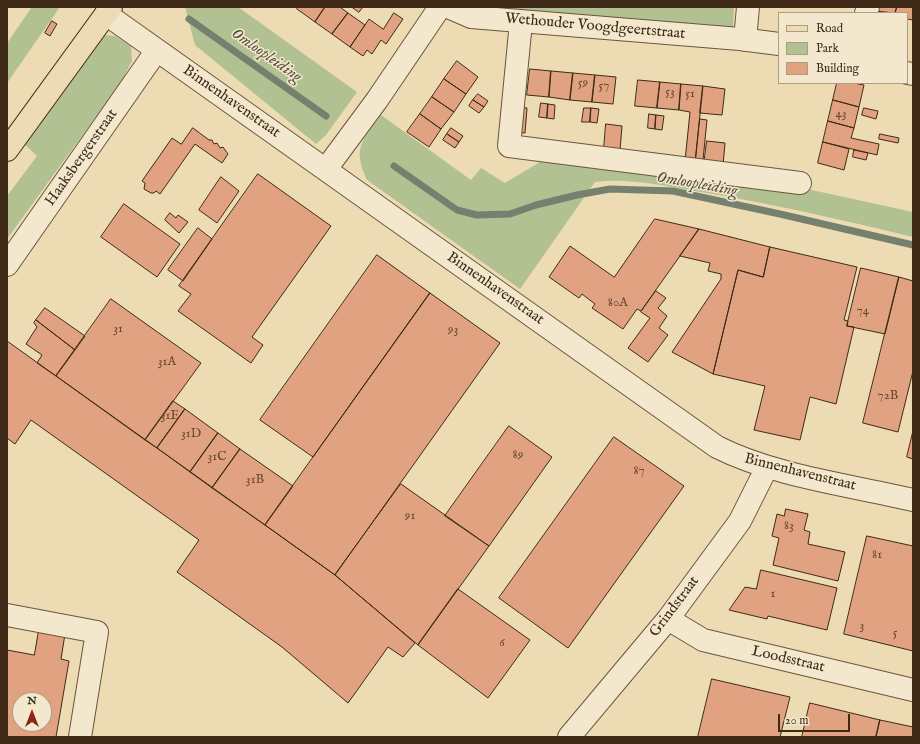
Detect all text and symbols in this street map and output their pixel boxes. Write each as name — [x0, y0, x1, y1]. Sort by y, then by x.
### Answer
street label: Wethouder Voogdgeertstraat — [504, 10, 686, 44]
legend — [778, 12, 908, 84]
text: Road — [816, 21, 843, 36]
water label: Omloopleiding — [227, 25, 305, 87]
text: Park — [816, 41, 839, 56]
text: Building — [816, 61, 859, 76]
street label: Binnenhavenstraat — [179, 62, 283, 142]
house number: 59 — [578, 75, 588, 91]
house number: 57 — [599, 78, 609, 94]
house number: 53 — [665, 84, 675, 100]
house number: 51 — [685, 86, 695, 102]
street label: Haaksbergerstraat — [42, 106, 122, 210]
house number: 43 — [835, 106, 847, 122]
water label: Omloopleiding — [655, 168, 739, 202]
street label: Binnenhavenstraat — [443, 249, 547, 329]
house number: 80A — [608, 295, 628, 311]
house number: 74 — [857, 303, 869, 319]
house number: 31 — [113, 321, 123, 337]
house number: 93 — [448, 322, 458, 338]
house number: 31A — [158, 354, 176, 370]
house number: 72B — [878, 388, 898, 404]
house number: 31E — [161, 408, 179, 424]
house number: 31D — [181, 426, 201, 442]
house number: 89 — [513, 447, 523, 463]
house number: 31C — [208, 449, 226, 465]
street label: Binnenhavenstraat — [742, 450, 858, 496]
house number: 87 — [633, 463, 645, 479]
house number: 31B — [246, 472, 264, 488]
house number: 91 — [405, 508, 415, 524]
house number: 83 — [784, 518, 794, 534]
house number: 81 — [872, 547, 882, 563]
street label: Grindstraat — [646, 573, 704, 641]
house number: 1 — [771, 586, 775, 602]
house number: 3 — [860, 618, 864, 634]
house number: 5 — [893, 625, 897, 641]
house number: 6 — [499, 635, 505, 651]
street label: Loodsstraat — [750, 643, 826, 677]
north arrow — [12, 692, 52, 732]
text: N — [27, 694, 37, 708]
scale bar — [780, 706, 852, 732]
text: 20 m — [785, 713, 808, 728]

